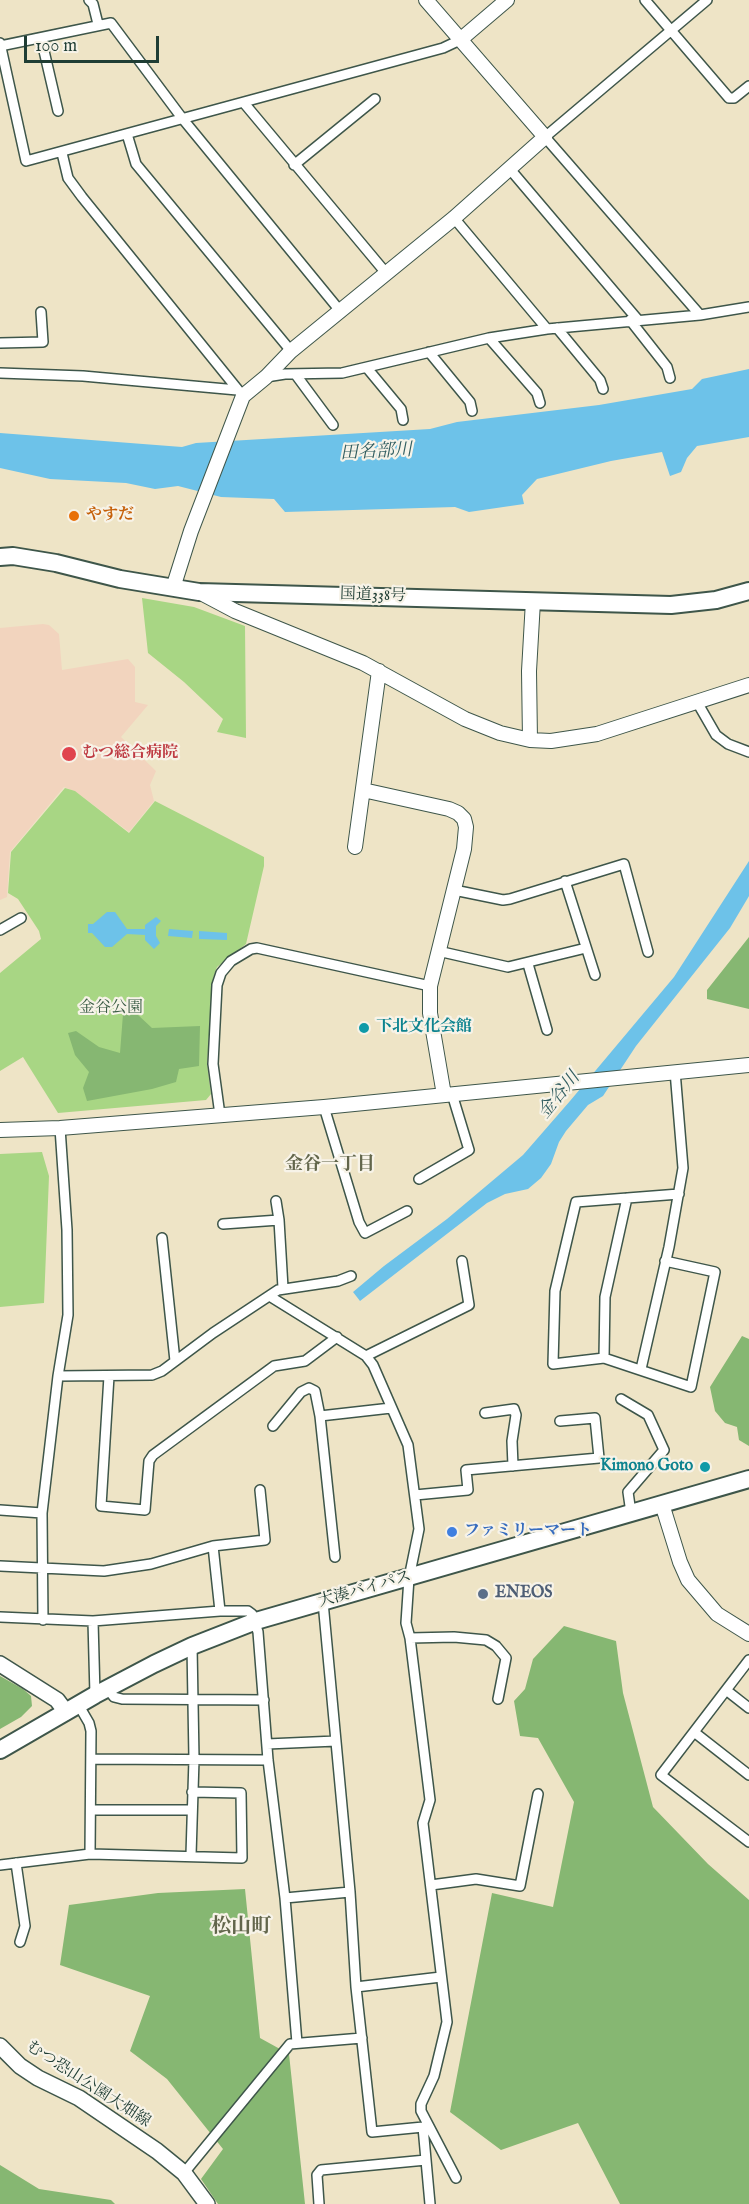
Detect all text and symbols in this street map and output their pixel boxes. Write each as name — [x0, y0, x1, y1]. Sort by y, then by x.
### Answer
scale bar — [27, 24, 162, 62]
text: 100 m — [35, 35, 77, 58]
water label: 田名部川 — [339, 440, 413, 466]
place label: やすだ — [86, 506, 134, 526]
marker: やすだ — [67, 509, 81, 523]
street label: 国道338号 — [340, 585, 406, 607]
place label: むつ総合病院 — [82, 744, 178, 764]
marker: むつ総合病院 — [60, 745, 78, 763]
park label: 金谷公園 — [79, 999, 143, 1019]
place label: 下北文化会館 — [376, 1018, 472, 1038]
marker: 下北文化会館 — [357, 1021, 371, 1035]
water label: 金谷川 — [535, 1068, 585, 1124]
district label: 金谷一丁目 — [285, 1154, 375, 1176]
place label: Kimono Goto — [600, 1457, 693, 1477]
marker: Kimono Goto — [698, 1460, 712, 1474]
place label: ファミリーマート — [464, 1522, 592, 1542]
marker: ファミリーマート — [445, 1525, 459, 1539]
street label: 大湊バイパス — [316, 1568, 414, 1612]
place label: ENEOS — [495, 1584, 552, 1604]
marker: ENEOS — [476, 1587, 490, 1601]
district label: 松山町 — [211, 1916, 271, 1940]
street label: むつ恐山公園大畑線 — [22, 2038, 154, 2132]

